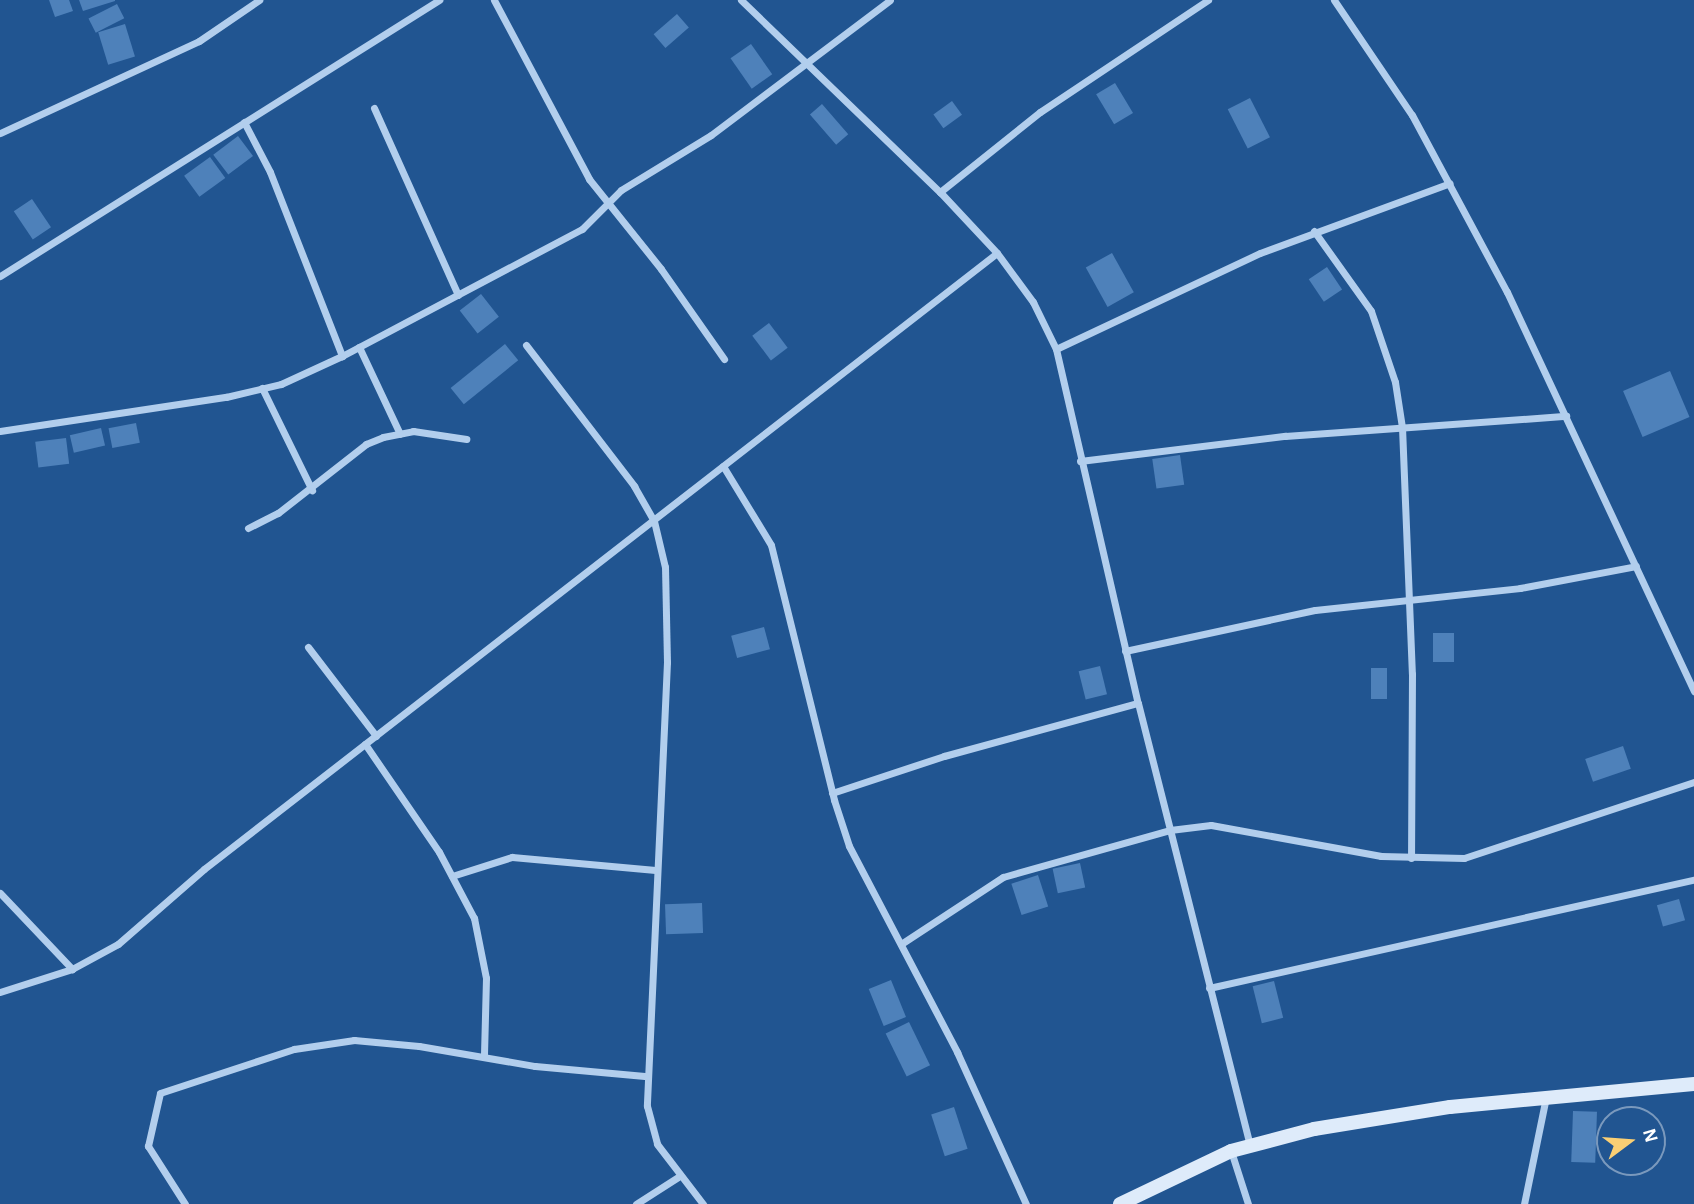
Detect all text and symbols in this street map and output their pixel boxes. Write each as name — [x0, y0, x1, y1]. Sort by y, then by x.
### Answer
north arrow — [1596, 1106, 1666, 1176]
text: N — [1639, 1127, 1661, 1145]

